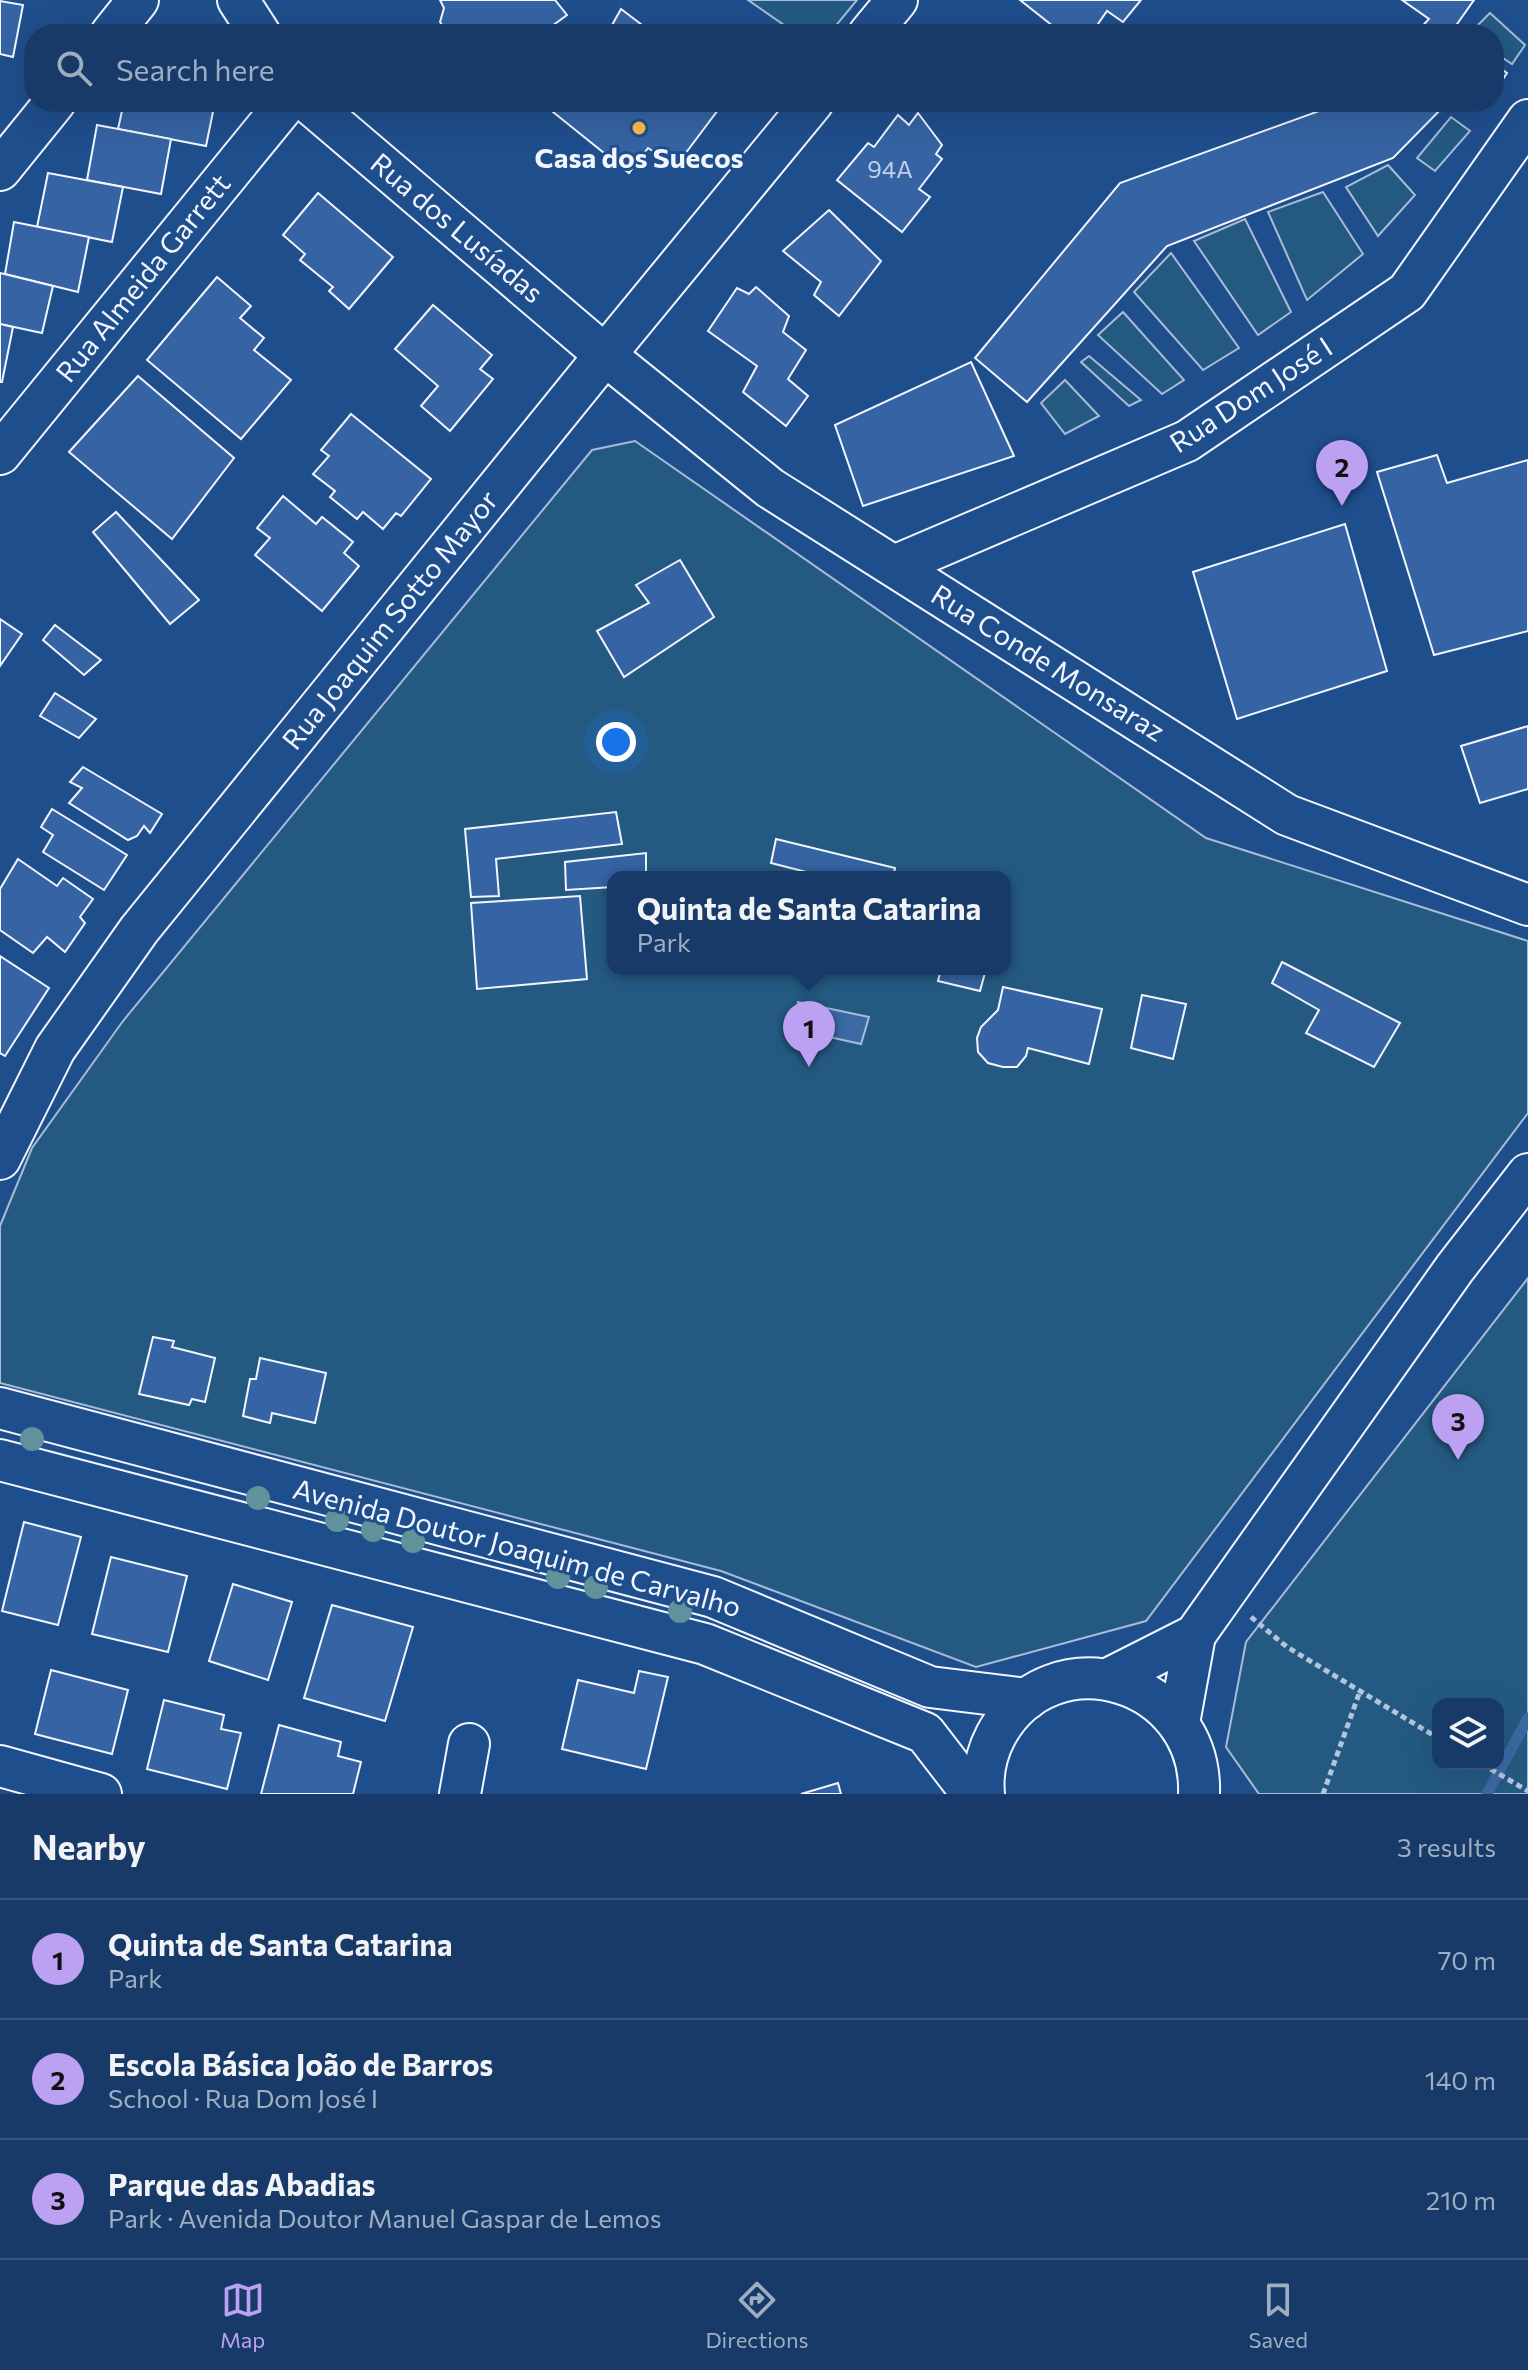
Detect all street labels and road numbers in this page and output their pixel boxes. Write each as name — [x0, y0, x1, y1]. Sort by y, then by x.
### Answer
street label: Rua dos Lusíadas — [364, 145, 551, 309]
street label: Rua Almeida Garrett — [48, 166, 237, 388]
street label: Rua Dom José I — [1163, 329, 1338, 459]
street label: Rua Joaquim Sotto Mayor — [274, 483, 504, 756]
street label: Rua Conde Monsaraz — [926, 576, 1172, 748]
street label: Avenida Doutor Joaquim de Carvalho — [290, 1471, 745, 1623]

